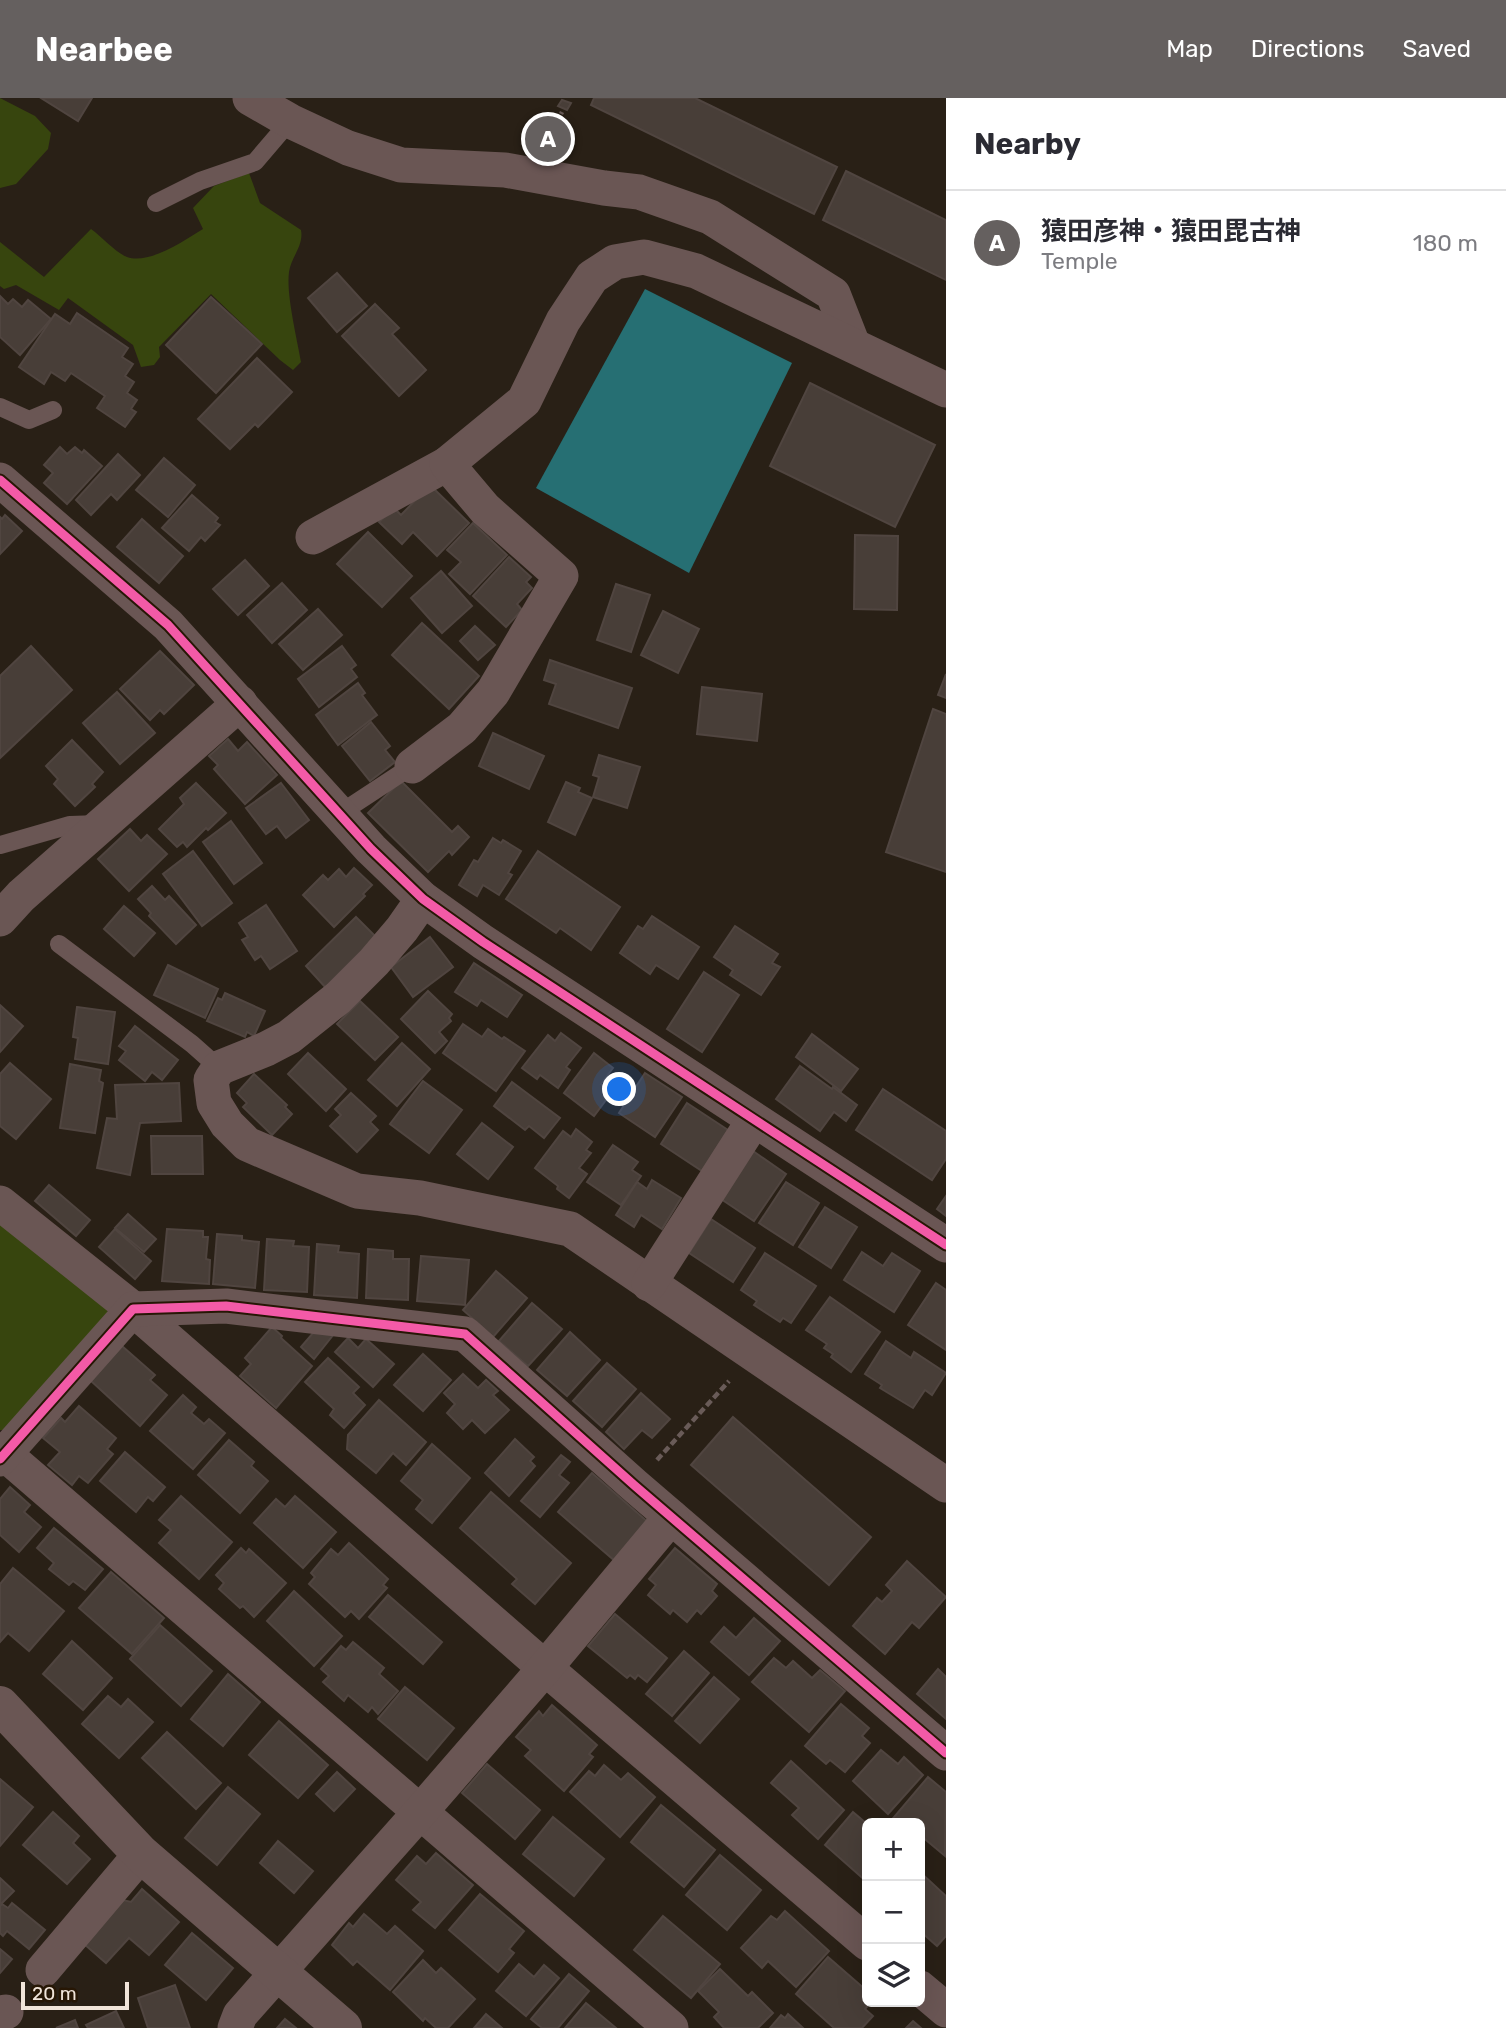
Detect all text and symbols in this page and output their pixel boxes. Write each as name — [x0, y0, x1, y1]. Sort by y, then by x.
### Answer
text: Nearbee — [35, 30, 173, 69]
text: Map — [1166, 35, 1213, 63]
text: Directions — [1251, 35, 1364, 63]
text: Saved — [1402, 35, 1471, 63]
pin: A — [525, 113, 571, 165]
text: Nearby — [974, 126, 1081, 162]
text: 猿田彦神・猿田毘古神 — [1041, 216, 1301, 247]
text: A — [989, 229, 1005, 257]
text: 180 m — [1413, 229, 1478, 257]
text: Temple — [1041, 247, 1118, 275]
your location — [602, 1072, 636, 1106]
map controls — [862, 1818, 925, 2007]
button: + — [862, 1818, 925, 1881]
button: − — [862, 1881, 925, 1944]
button: layers — [862, 1944, 925, 2007]
scale bar — [21, 1979, 130, 2011]
text: 20 m — [32, 1982, 77, 2005]

